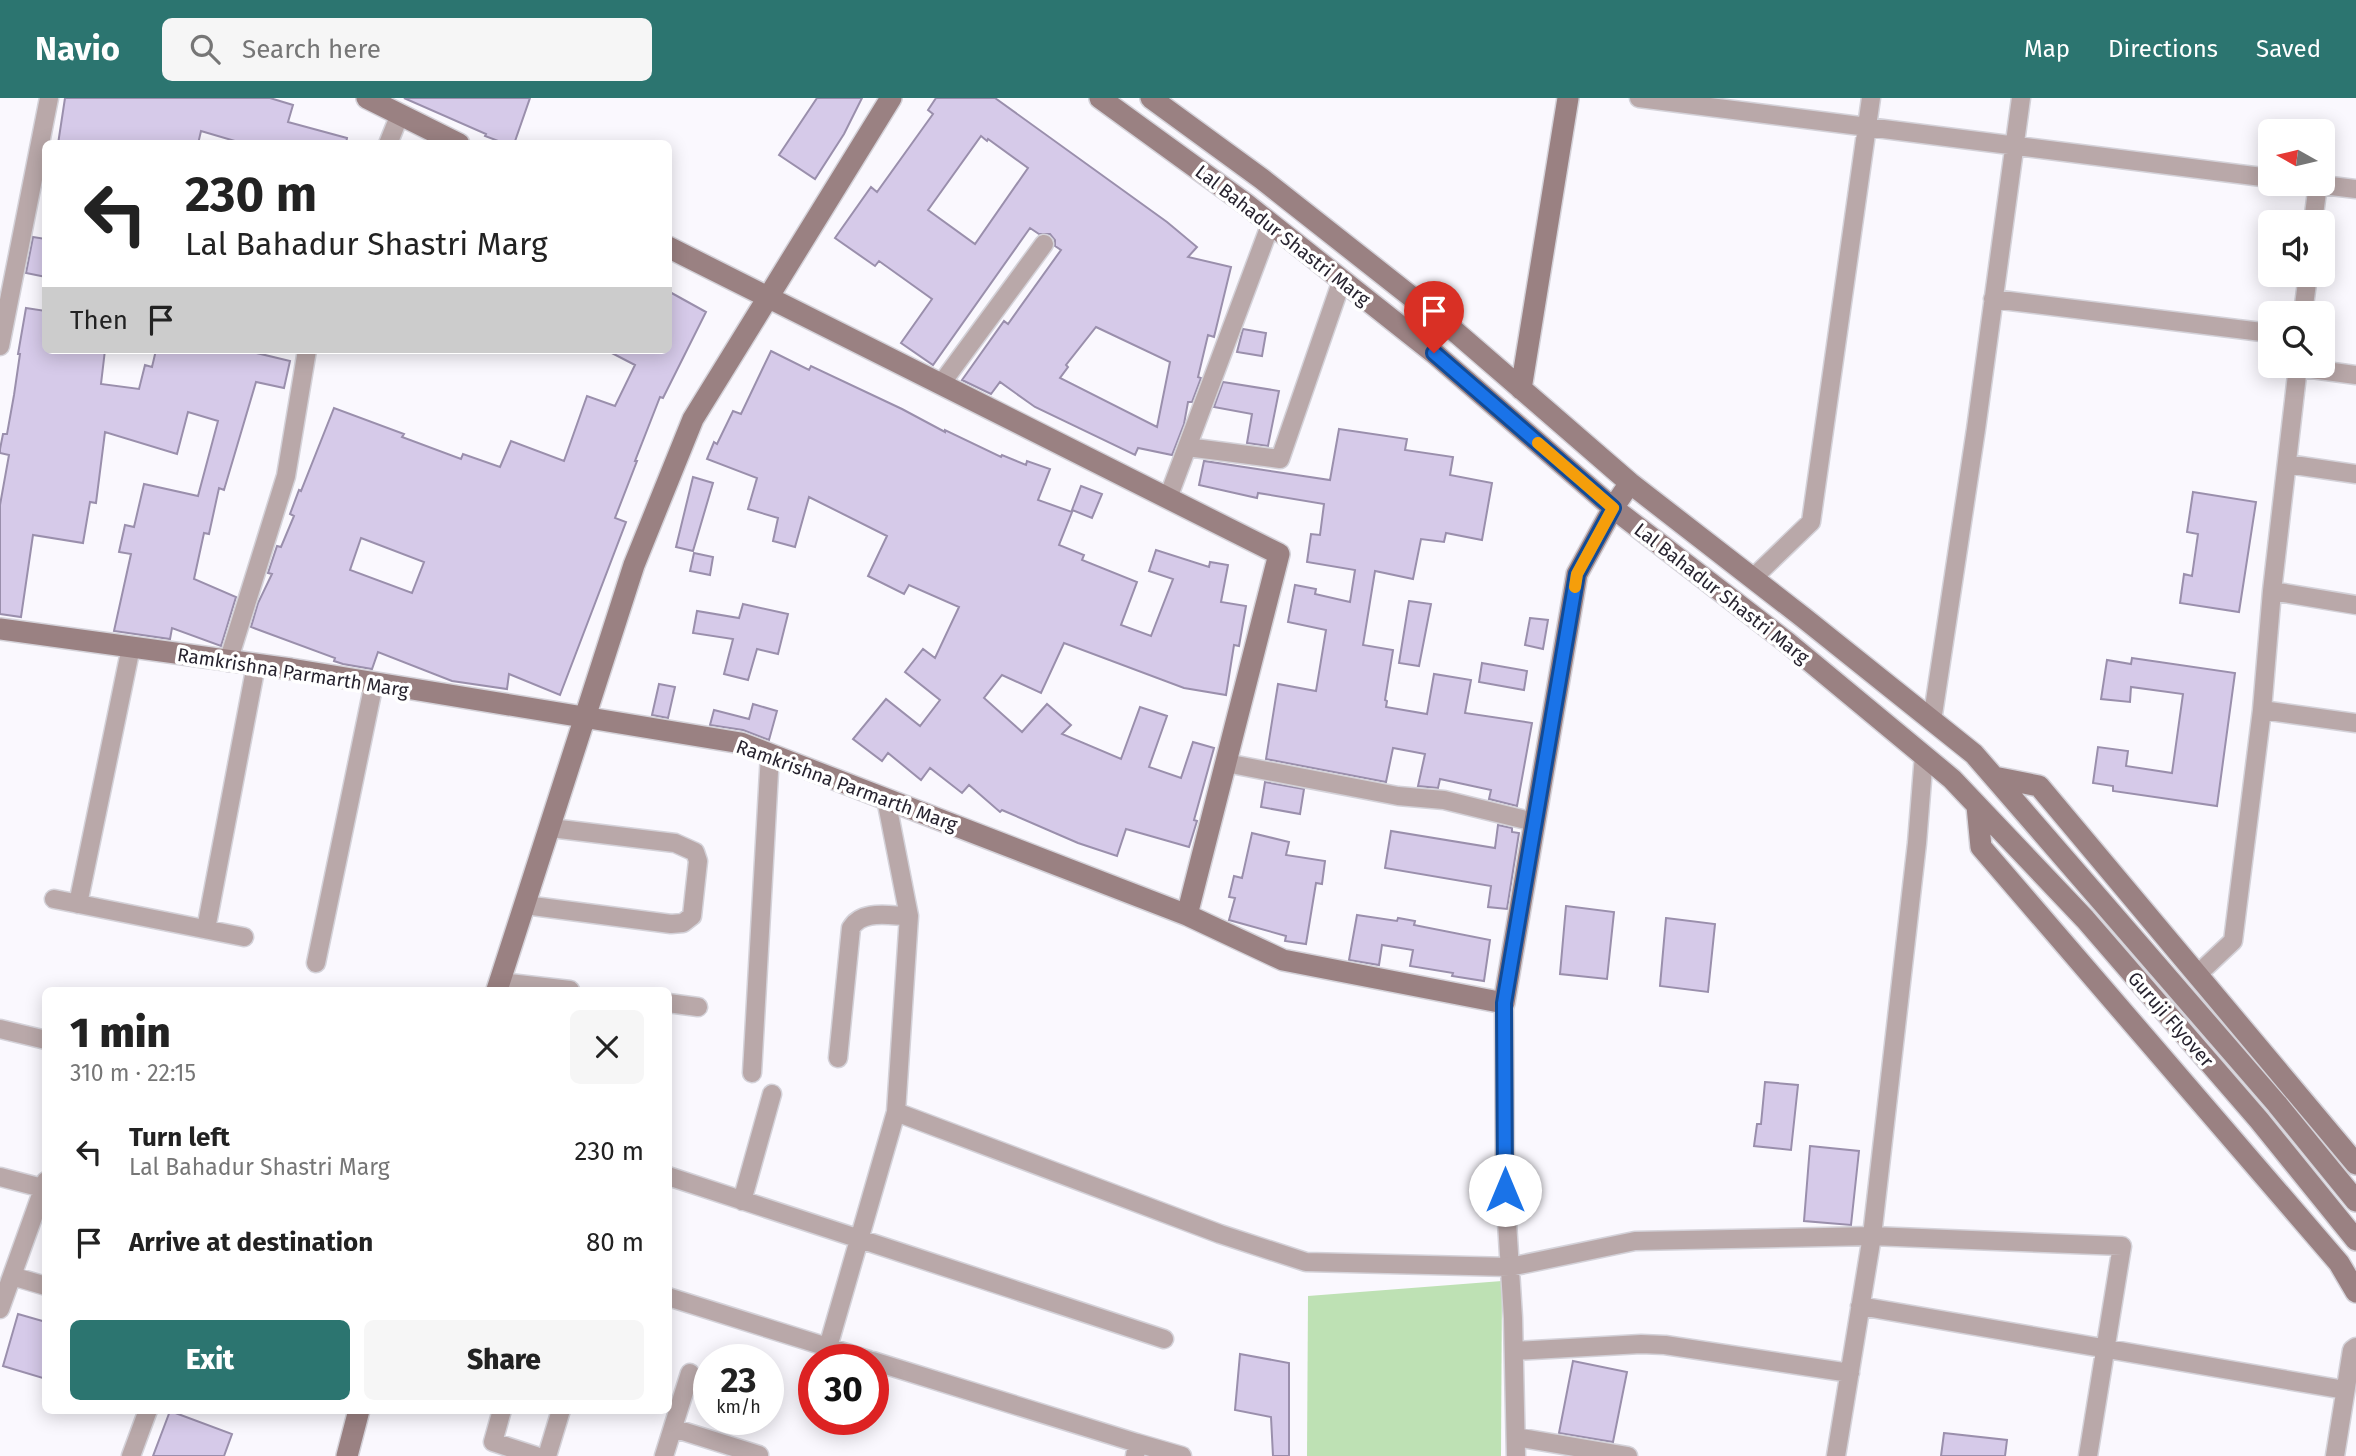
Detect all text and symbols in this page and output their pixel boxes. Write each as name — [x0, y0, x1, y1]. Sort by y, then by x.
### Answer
search box — [162, 18, 652, 81]
text: Navio — [35, 29, 120, 69]
icon: search — [186, 30, 224, 68]
text: Search here — [242, 34, 381, 65]
text: Map — [2024, 35, 2070, 63]
text: Directions — [2108, 35, 2218, 63]
text: Saved — [2256, 35, 2321, 63]
north arrow — [2258, 119, 2334, 196]
map controls — [2258, 119, 2335, 378]
street label: Lal Bahadur Shastri Marg — [1191, 160, 1375, 311]
text: 230 m — [185, 165, 317, 224]
icon: left — [70, 168, 161, 259]
button: sound — [2258, 210, 2335, 287]
text: Lal Bahadur Shastri Marg — [185, 225, 548, 263]
pin — [1404, 281, 1464, 353]
icon: arrive — [1415, 292, 1453, 330]
icon: arrive — [142, 301, 180, 339]
button: search — [2258, 301, 2335, 378]
text: Then — [70, 305, 128, 336]
street label: Lal Bahadur Shastri Marg — [1630, 518, 1814, 669]
street label: Ramkrishna Parmarth Marg — [176, 643, 410, 702]
street label: Ramkrishna Parmarth Marg — [733, 735, 961, 836]
street label: Guruji Flyover — [2123, 967, 2219, 1072]
text: 1 min — [70, 1008, 171, 1058]
button: close — [570, 1010, 644, 1084]
text: 310 m · 22:15 — [70, 1059, 196, 1087]
text: Turn left — [129, 1122, 230, 1153]
icon: left — [70, 1133, 108, 1171]
text: 230 m — [575, 1136, 644, 1167]
text: Lal Bahadur Shastri Marg — [129, 1153, 390, 1181]
position arrow — [1468, 1153, 1542, 1227]
icon: arrive — [70, 1224, 108, 1262]
text: Arrive at destination — [129, 1227, 373, 1258]
text: 80 m — [586, 1227, 644, 1258]
button: Exit — [70, 1320, 350, 1400]
button: Share — [364, 1320, 644, 1400]
speed limit sign: 30 — [798, 1344, 889, 1435]
text: 23 — [720, 1359, 757, 1401]
text: km/h — [716, 1396, 761, 1418]

